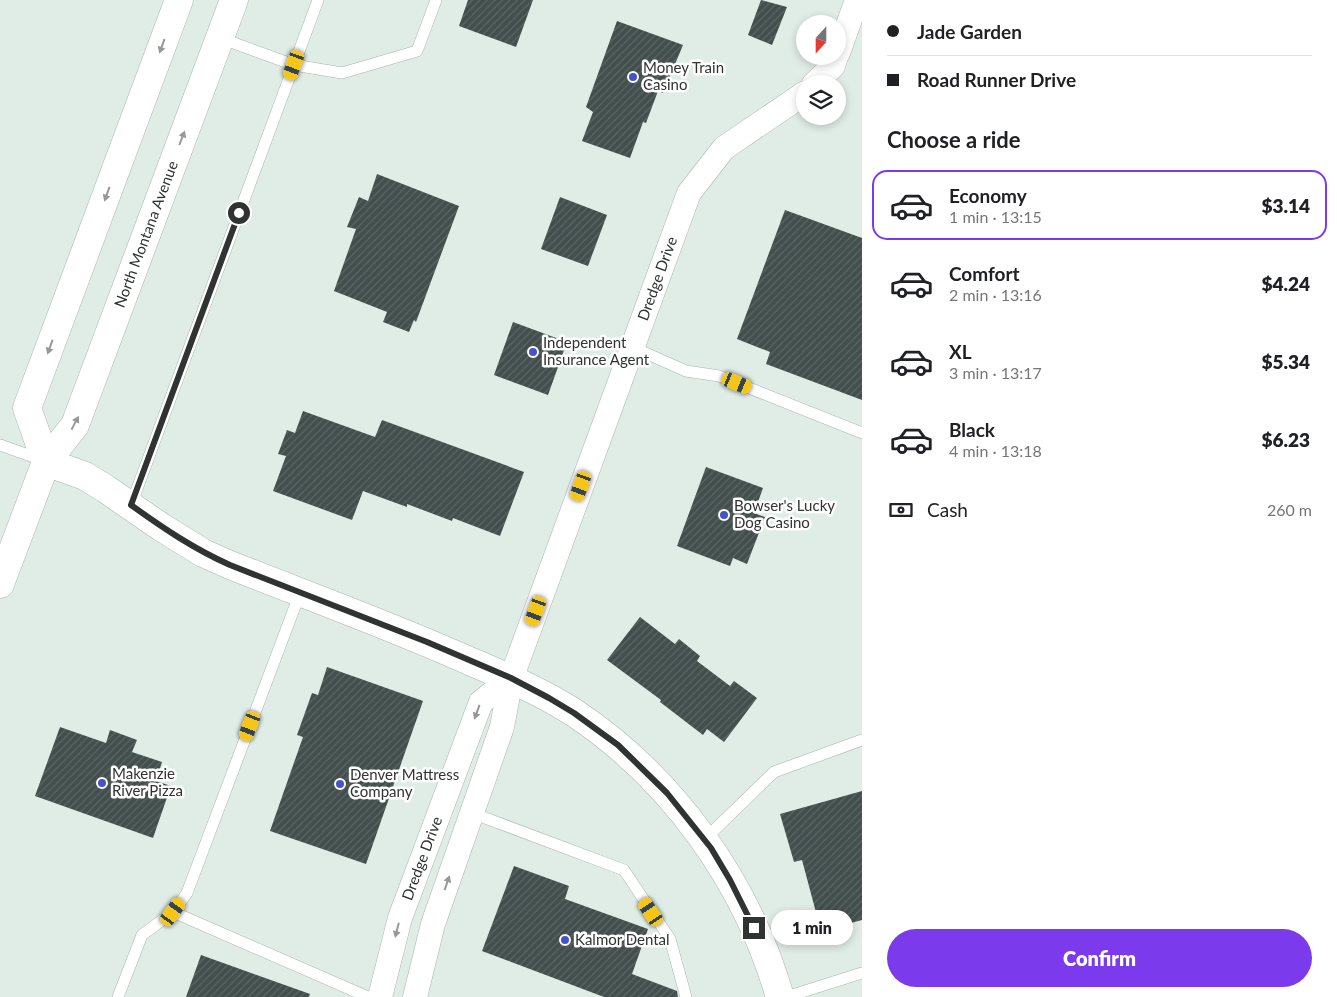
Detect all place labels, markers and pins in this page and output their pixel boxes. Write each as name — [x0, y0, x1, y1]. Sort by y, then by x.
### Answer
place label: Money Train Casino — [643, 58, 724, 93]
marker: Money Train Casino — [627, 71, 639, 83]
place label: Independent Insurance Agent — [543, 333, 650, 368]
marker: Independent Insurance Agent — [527, 346, 539, 358]
place label: Bowser's Lucky Dog Casino — [734, 496, 835, 531]
marker: Bowser's Lucky Dog Casino — [718, 509, 730, 521]
place label: Makenzie River Pizza — [112, 764, 183, 799]
place label: Denver Mattress Company — [350, 765, 459, 800]
marker: Makenzie River Pizza — [96, 777, 108, 789]
marker: Denver Mattress Company — [334, 778, 346, 790]
place label: Kalmor Dental — [575, 930, 670, 948]
marker: Kalmor Dental — [559, 934, 571, 946]

